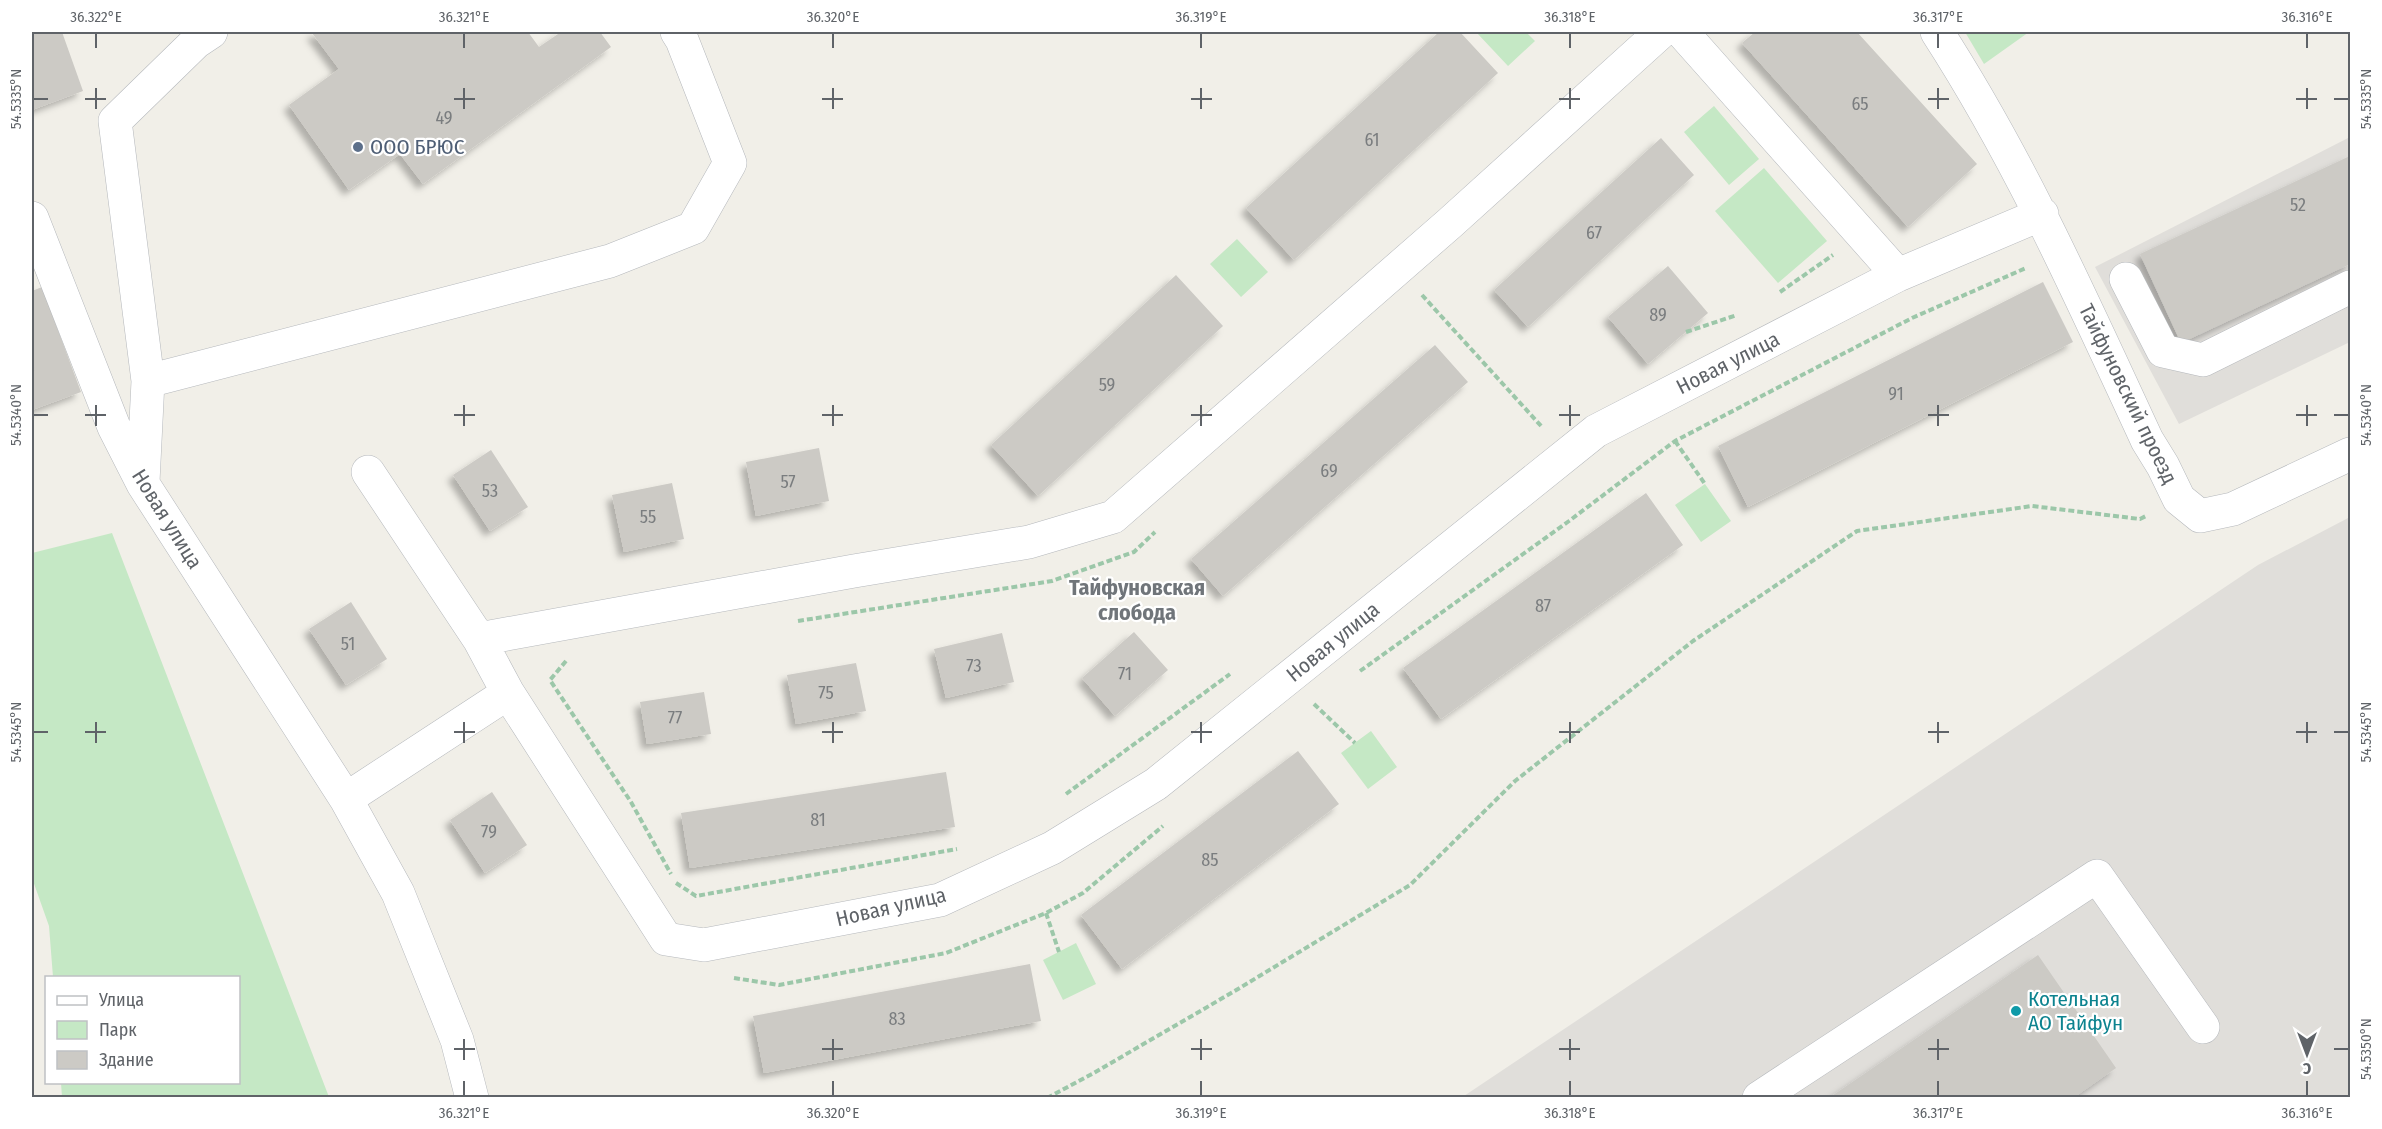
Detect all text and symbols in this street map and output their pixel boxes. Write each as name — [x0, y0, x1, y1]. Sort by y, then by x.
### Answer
text: 36.322°E — [70, 8, 122, 26]
text: 36.321°E — [439, 8, 489, 26]
text: 36.320°E — [807, 8, 859, 26]
text: 36.319°E — [1175, 8, 1227, 26]
text: 36.318°E — [1544, 8, 1596, 26]
text: 36.317°E — [1913, 8, 1963, 26]
text: 36.316°E — [2281, 8, 2333, 26]
text: 54.5335°N — [7, 69, 25, 129]
text: 54.5335°N — [2357, 69, 2375, 129]
house number: 65 — [1851, 93, 1869, 115]
house number: 49 — [435, 107, 453, 129]
house number: 61 — [1364, 129, 1380, 151]
place label: ООО БРЮС — [370, 134, 465, 160]
marker: ООО БРЮС — [351, 140, 365, 154]
house number: 52 — [2290, 194, 2306, 216]
house number: 67 — [1586, 222, 1602, 244]
street label: Тайфуновский проезд — [2073, 300, 2183, 488]
house number: 89 — [1649, 304, 1667, 326]
street label: Новая улица — [1672, 326, 1784, 400]
house number: 59 — [1099, 374, 1115, 396]
house number: 91 — [1888, 383, 1904, 405]
text: 54.5340°N — [7, 384, 25, 446]
text: 54.5340°N — [2357, 384, 2375, 446]
house number: 69 — [1320, 460, 1338, 482]
street label: Новая улица — [126, 464, 208, 574]
house number: 57 — [780, 471, 796, 493]
house number: 53 — [482, 480, 498, 502]
house number: 55 — [640, 506, 656, 528]
district label: Тайфуновская слобода — [1069, 574, 1205, 626]
house number: 87 — [1535, 595, 1551, 617]
street label: Новая улица — [1281, 597, 1385, 687]
house number: 51 — [341, 633, 355, 655]
house number: 73 — [966, 655, 982, 677]
house number: 71 — [1118, 663, 1132, 685]
house number: 75 — [818, 682, 834, 704]
text: 54.5345°N — [7, 702, 25, 762]
text: 54.5345°N — [2357, 702, 2375, 762]
house number: 77 — [668, 707, 682, 729]
house number: 81 — [810, 809, 826, 831]
house number: 79 — [481, 821, 497, 843]
house number: 85 — [1201, 849, 1219, 871]
street label: Новая улица — [833, 882, 949, 932]
legend — [45, 976, 240, 1084]
place label: Котельная АО Тайфун — [2028, 986, 2123, 1036]
text: Улица — [98, 989, 144, 1011]
marker: Котельная АО Тайфун — [2009, 1004, 2023, 1018]
house number: 83 — [888, 1008, 906, 1030]
text: 54.5350°N — [2357, 1018, 2375, 1080]
text: Парк — [99, 1019, 137, 1041]
north arrow — [2277, 1024, 2337, 1084]
text: Здание — [99, 1049, 154, 1071]
text: С — [2302, 1059, 2311, 1078]
text: 36.321°E — [439, 1104, 489, 1122]
text: 36.320°E — [807, 1104, 859, 1122]
text: 36.319°E — [1175, 1104, 1227, 1122]
text: 36.318°E — [1544, 1104, 1596, 1122]
text: 36.317°E — [1913, 1104, 1963, 1122]
text: 36.316°E — [2281, 1104, 2333, 1122]

